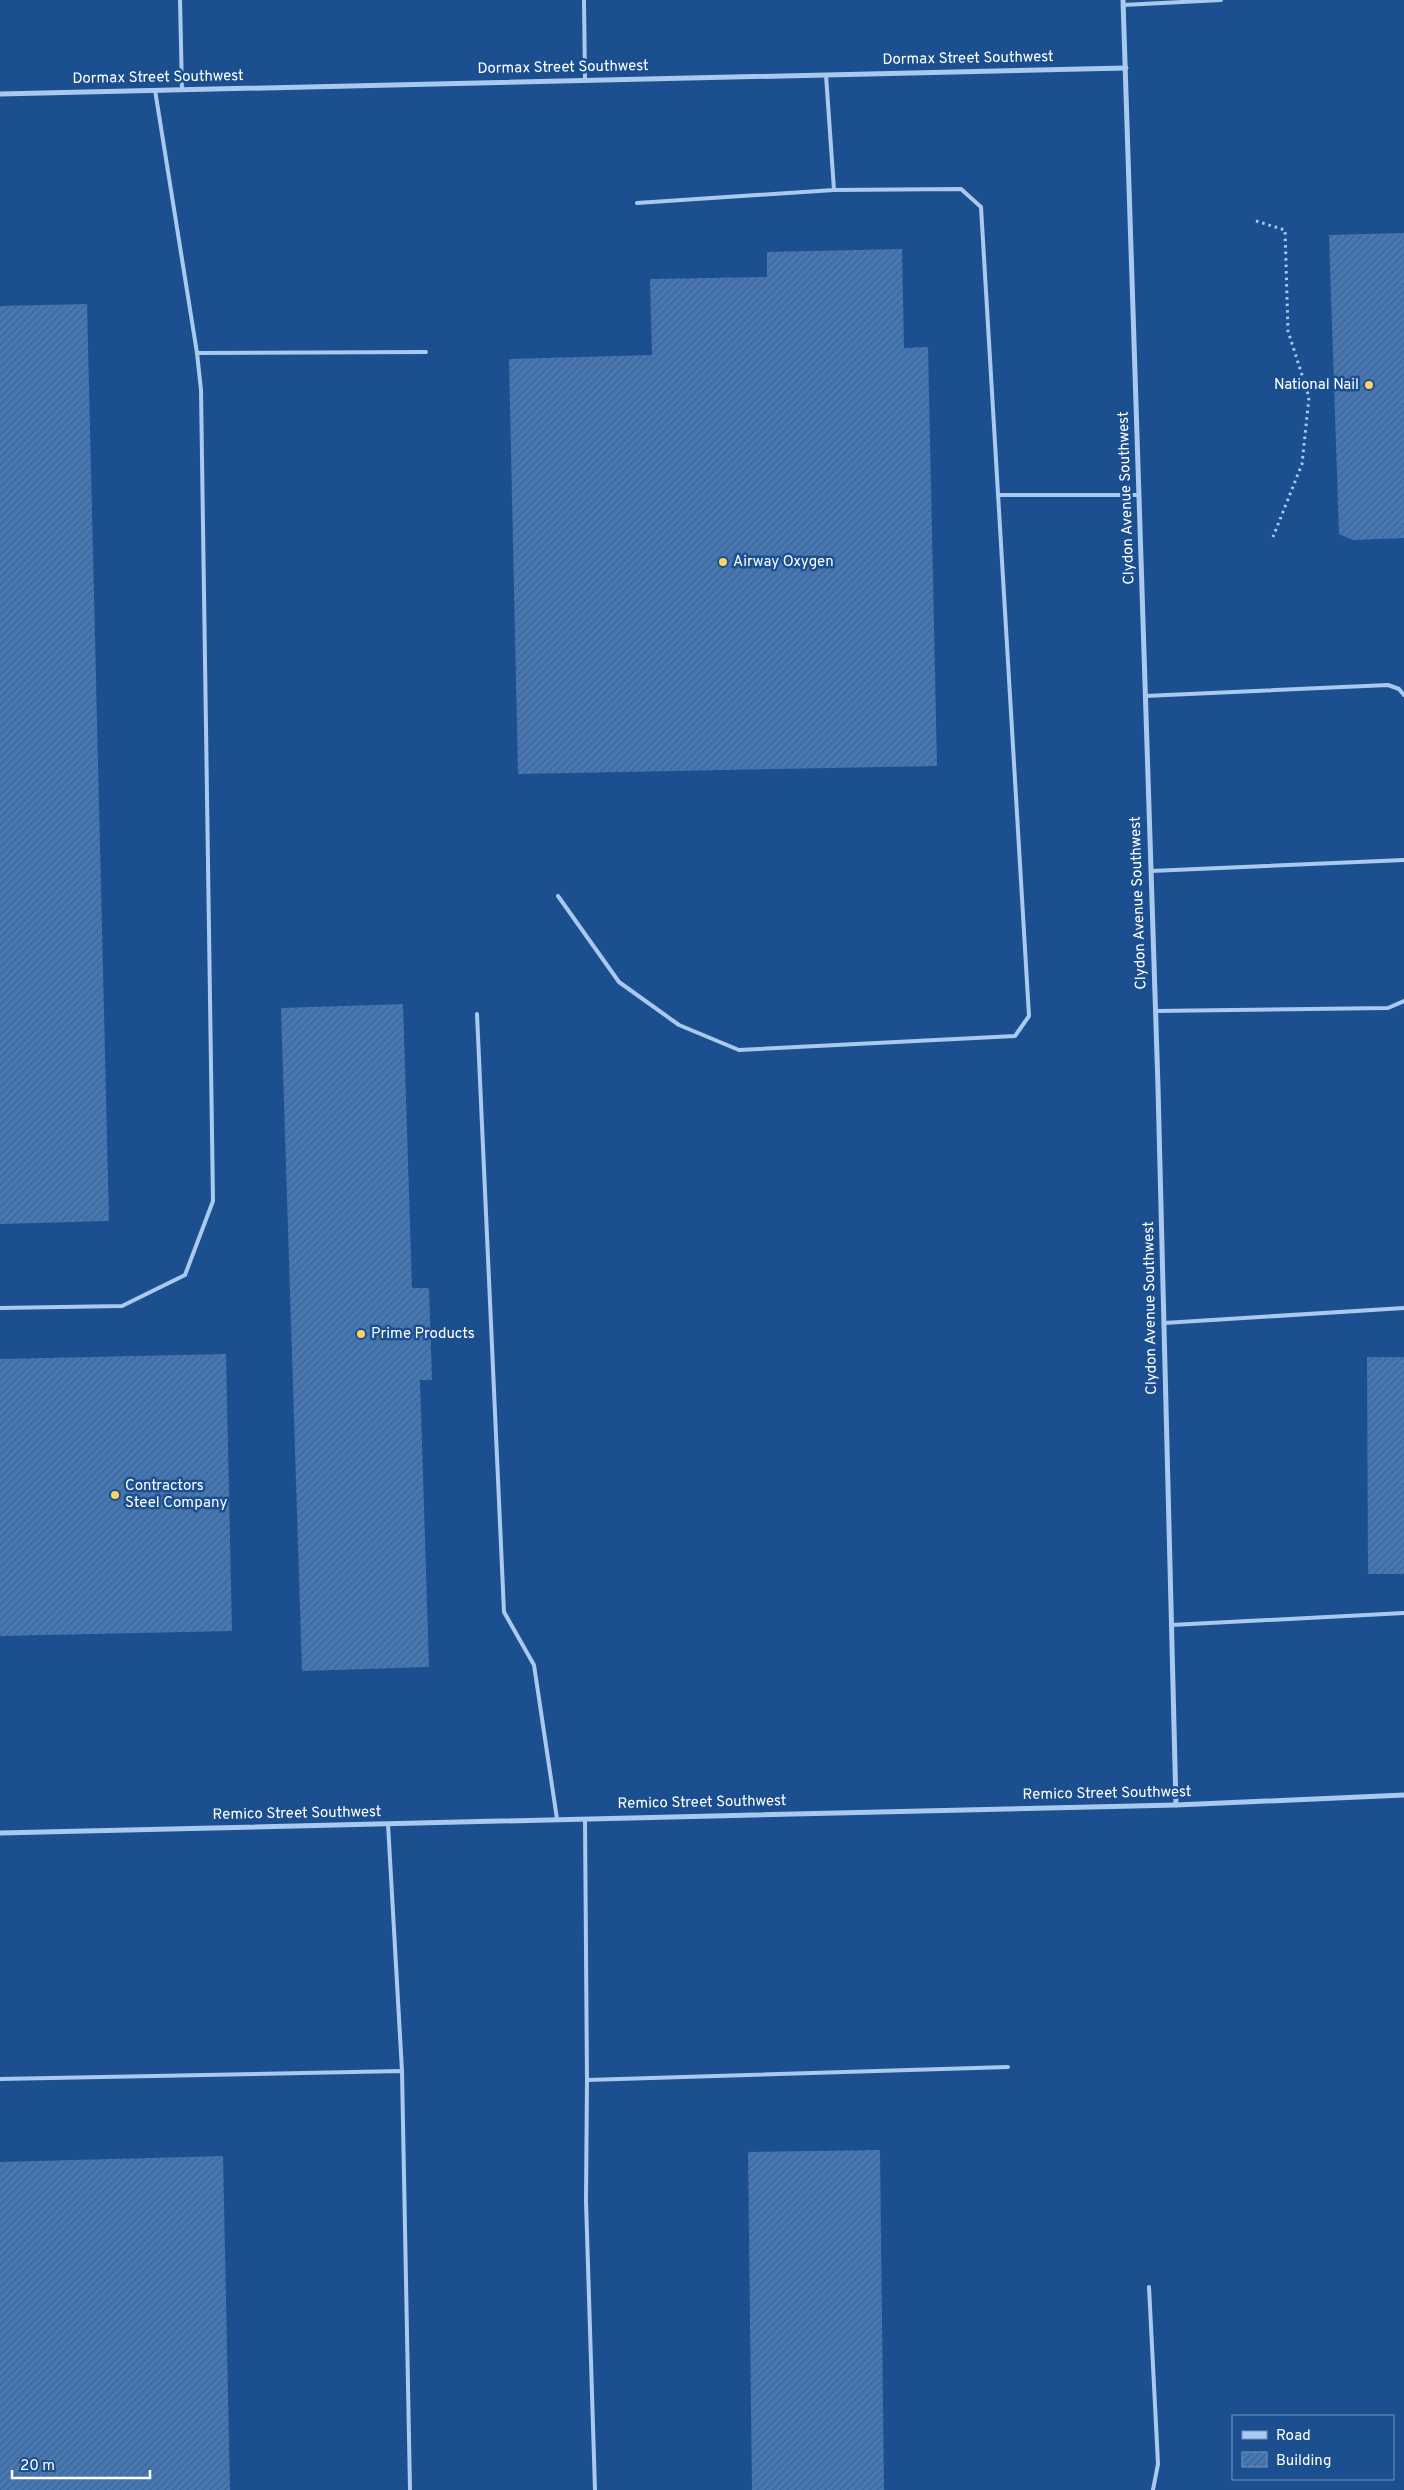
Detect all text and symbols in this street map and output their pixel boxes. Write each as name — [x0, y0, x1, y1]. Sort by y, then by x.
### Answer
street label: Dormax Street Southwest — [882, 48, 1054, 70]
street label: Dormax Street Southwest — [477, 57, 649, 79]
street label: Dormax Street Southwest — [72, 67, 244, 89]
place label: National Nail — [1274, 376, 1359, 395]
marker: National Nail — [1363, 379, 1375, 391]
street label: Clydon Avenue Southwest — [1114, 411, 1140, 585]
place label: Airway Oxygen — [733, 553, 834, 572]
marker: Airway Oxygen — [717, 556, 729, 568]
street label: Clydon Avenue Southwest — [1126, 816, 1152, 990]
street label: Clydon Avenue Southwest — [1140, 1221, 1162, 1395]
place label: Prime Products — [371, 1325, 475, 1344]
marker: Prime Products — [355, 1328, 367, 1340]
place label: Contractors Steel Company — [125, 1477, 227, 1513]
marker: Contractors Steel Company — [109, 1489, 121, 1501]
street label: Remico Street Southwest — [1022, 1783, 1192, 1805]
street label: Remico Street Southwest — [617, 1792, 787, 1814]
street label: Remico Street Southwest — [212, 1803, 382, 1825]
legend — [1232, 2415, 1394, 2480]
text: Road — [1276, 2427, 1311, 2446]
scale bar — [12, 2448, 150, 2480]
text: Building — [1276, 2452, 1331, 2471]
text: 20 m — [20, 2457, 55, 2476]

